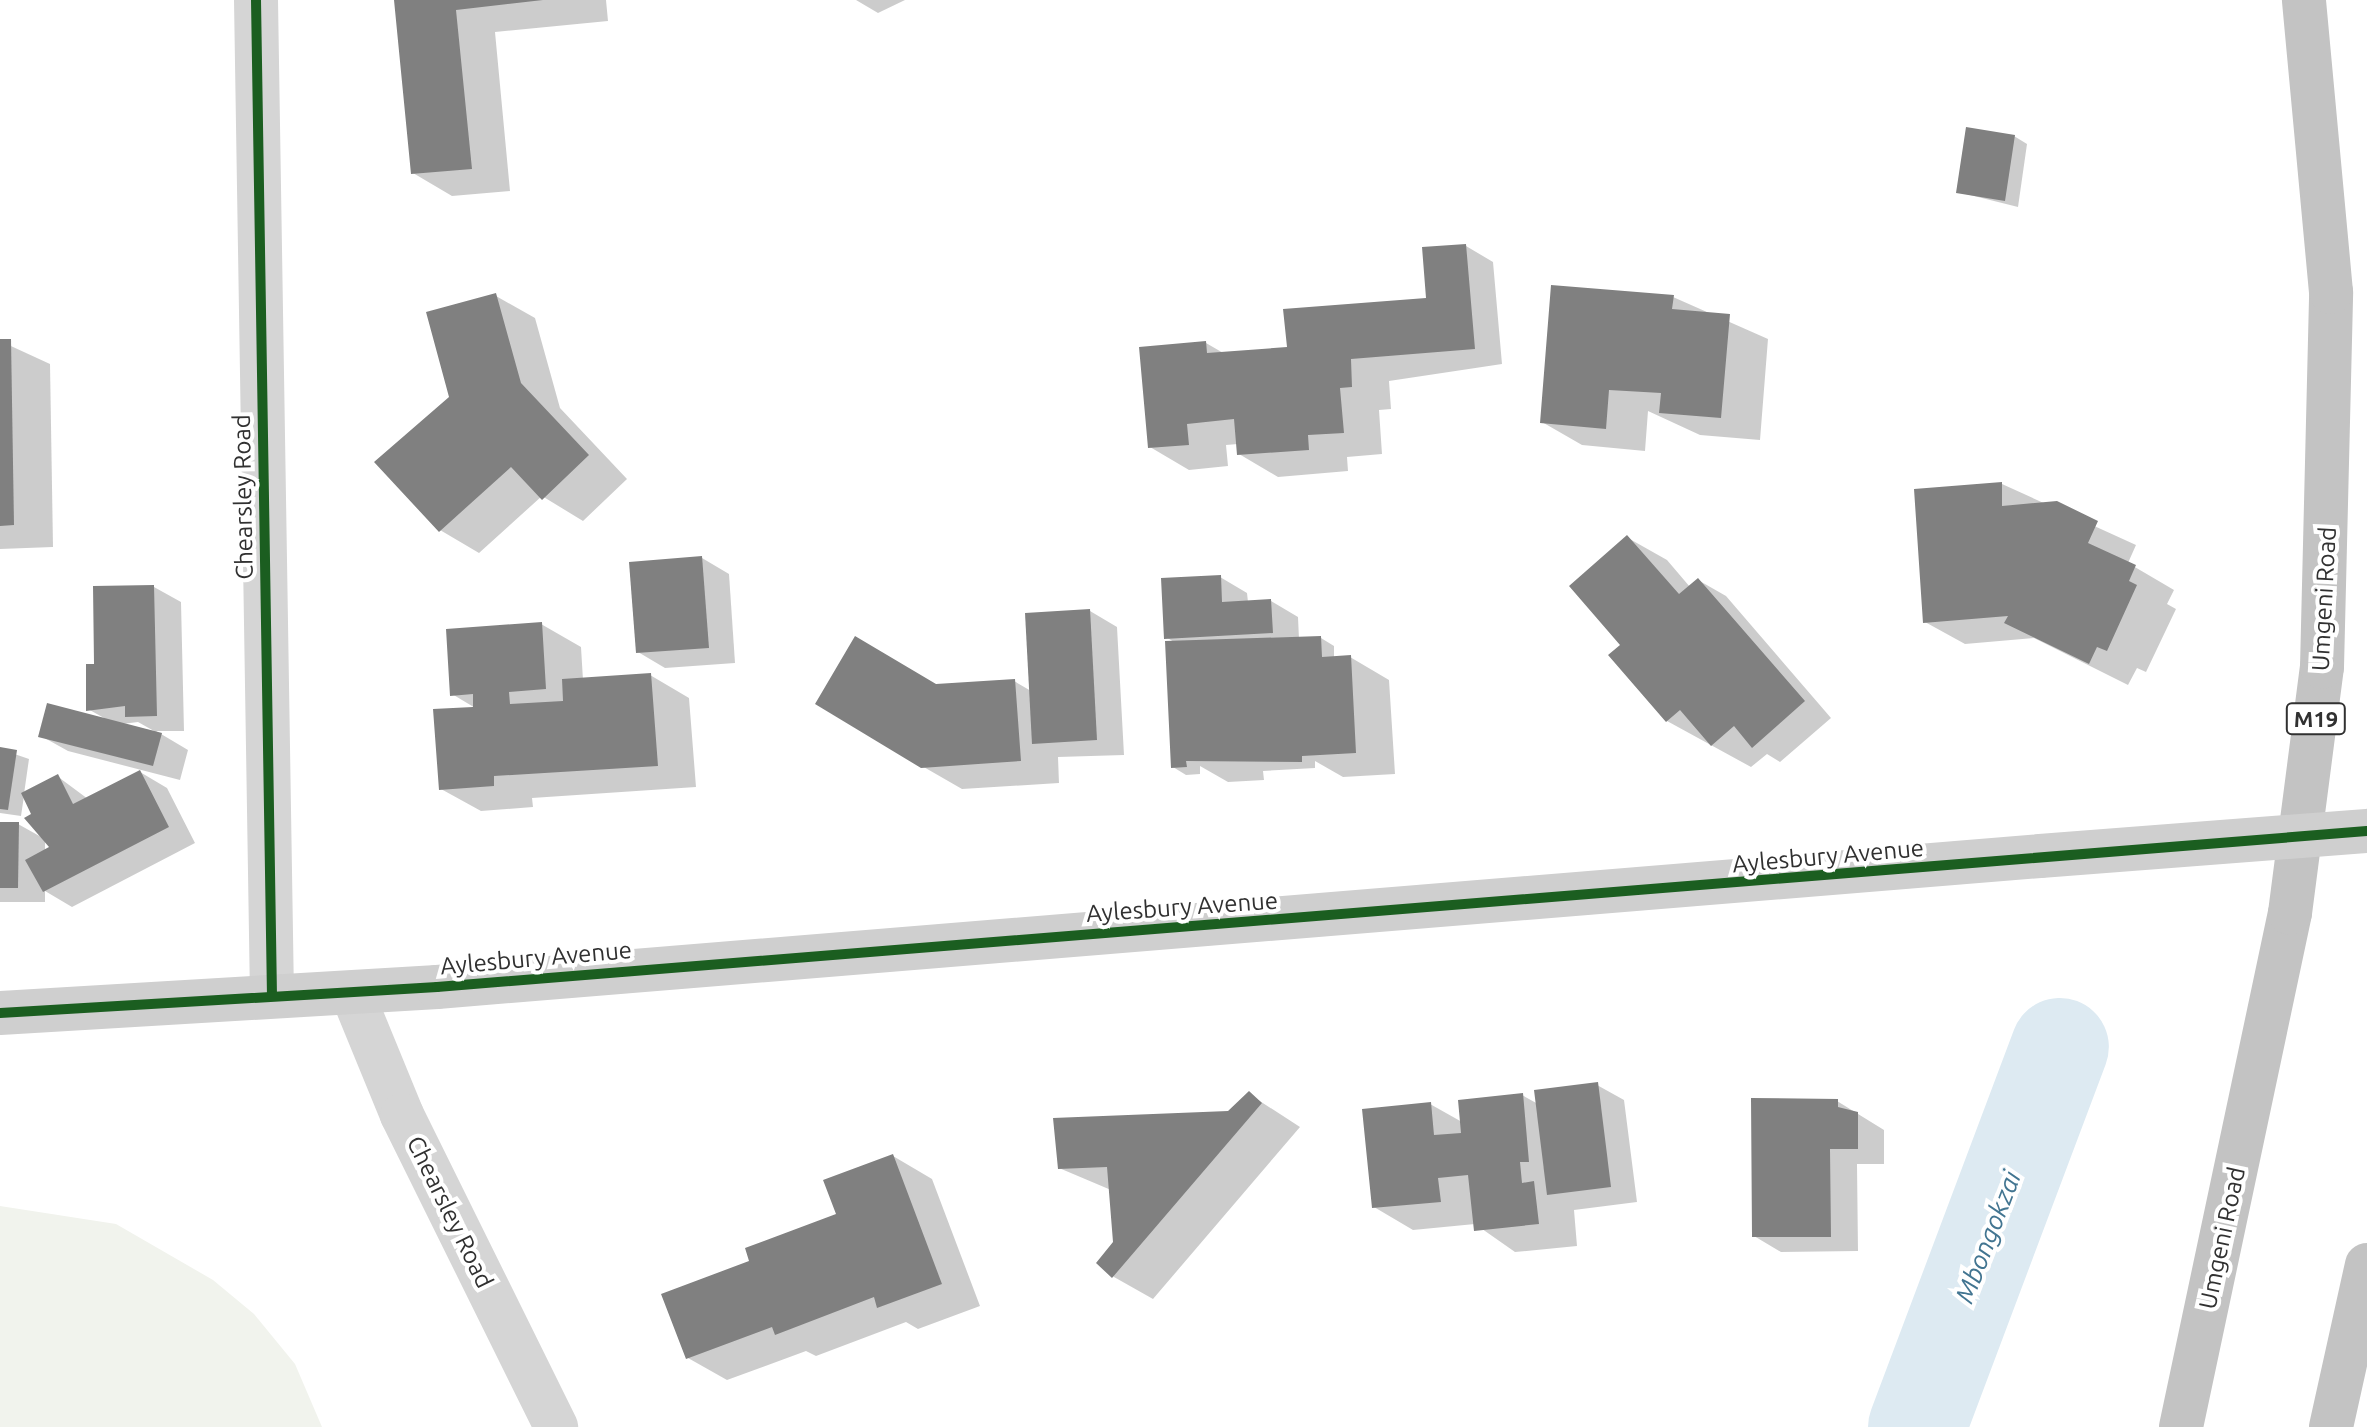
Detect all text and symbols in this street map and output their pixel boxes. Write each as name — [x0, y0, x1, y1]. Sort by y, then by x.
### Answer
street label: Chearsley Road — [227, 414, 259, 580]
street label: Umgeni Road — [2306, 526, 2342, 672]
road number: M19 — [2284, 701, 2348, 737]
street label: Aylesbury Avenue — [1731, 833, 1925, 879]
street label: Aylesbury Avenue — [1085, 886, 1279, 928]
street label: Aylesbury Avenue — [439, 935, 633, 981]
street label: Chearsley Road — [401, 1131, 499, 1293]
street label: Umgeni Road — [2193, 1164, 2251, 1312]
water label: Mbongokzai — [1949, 1167, 2027, 1307]

